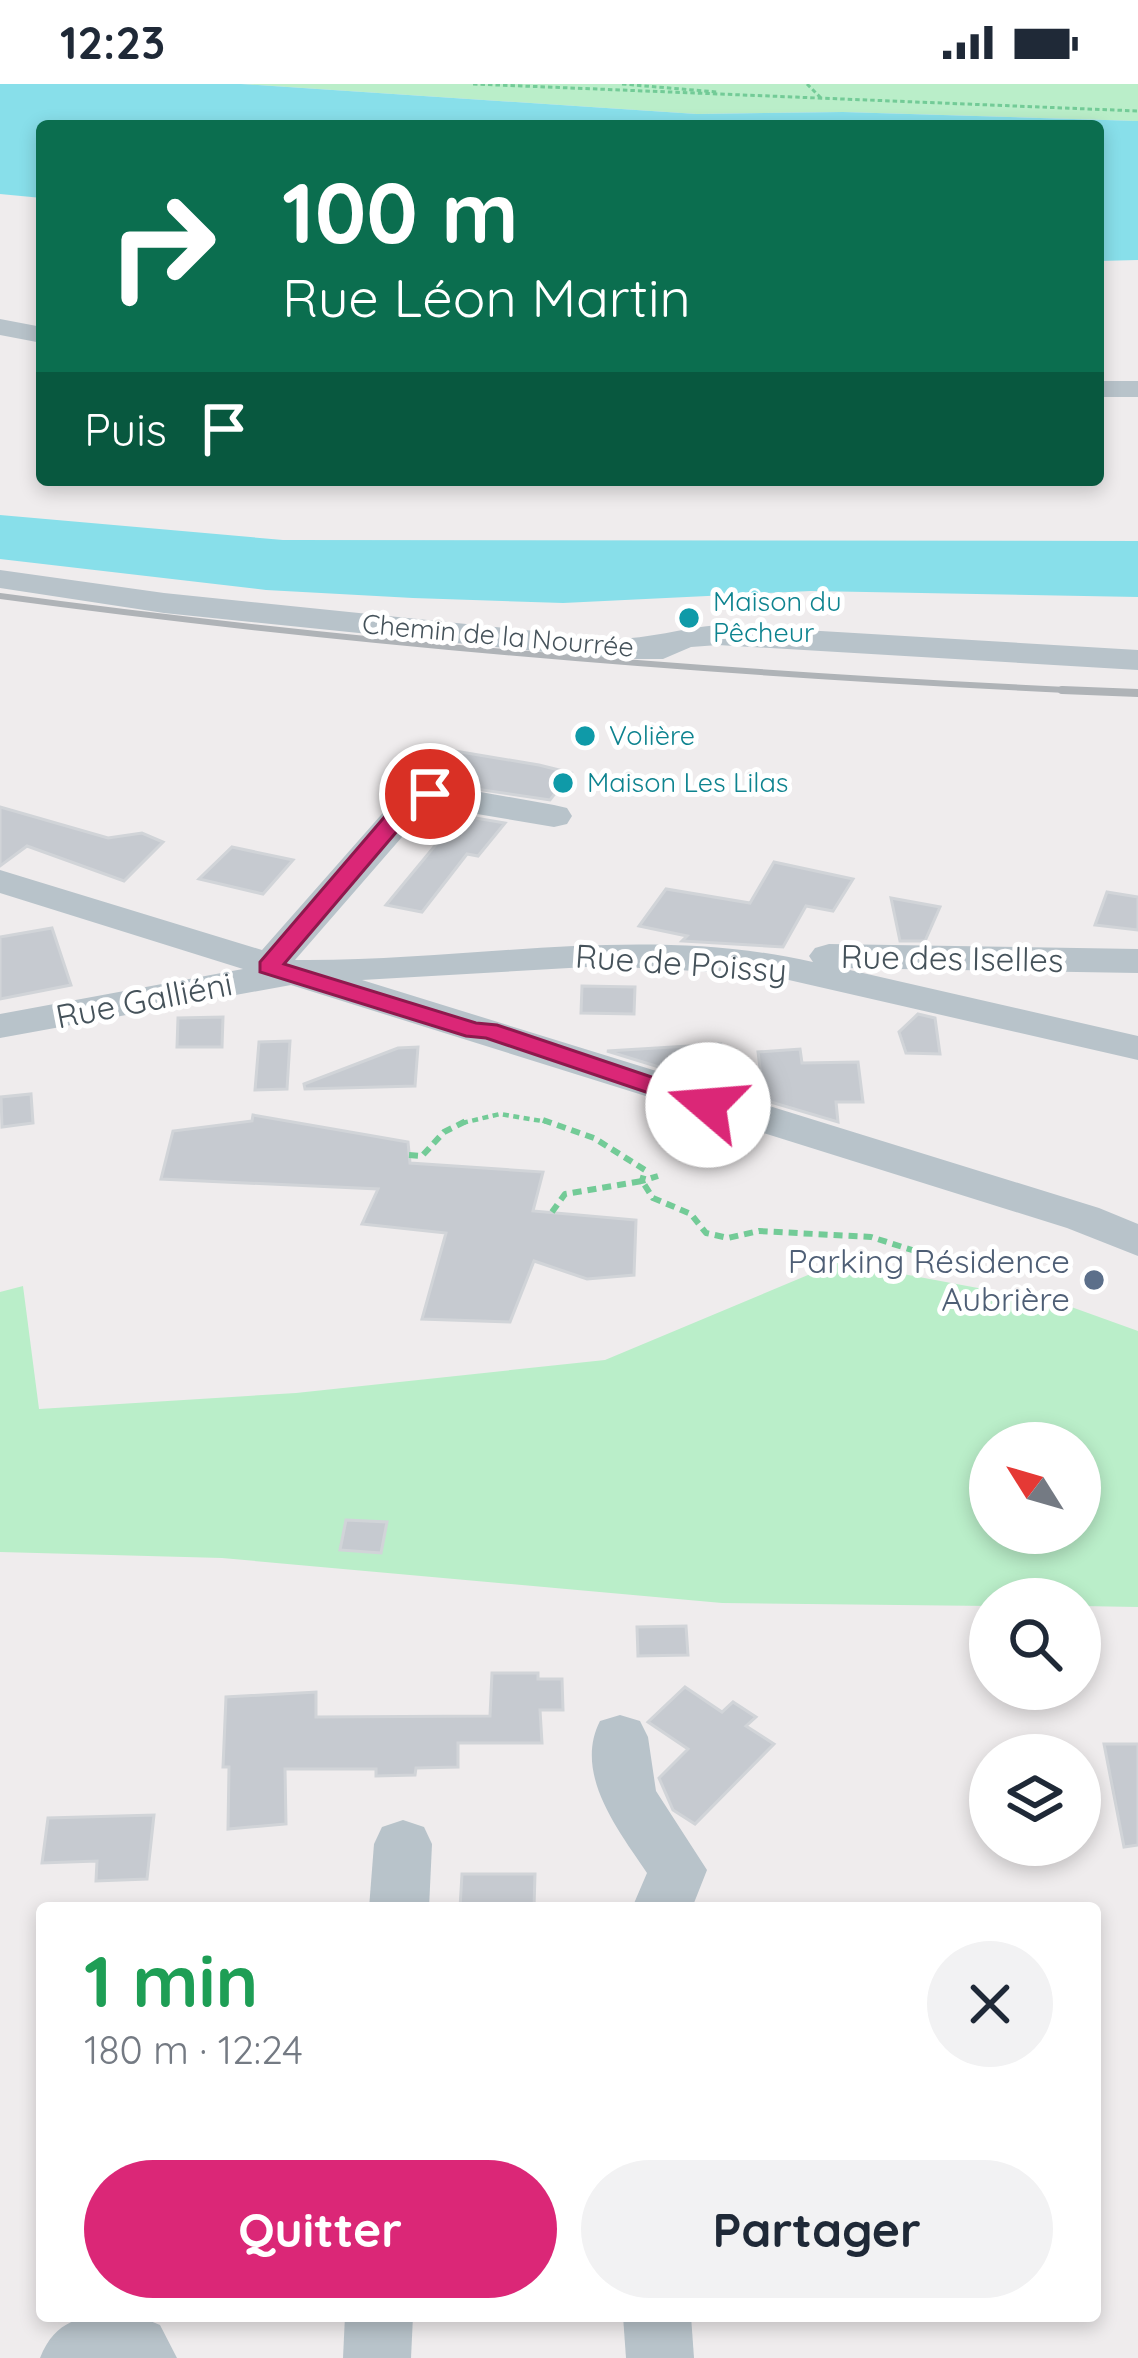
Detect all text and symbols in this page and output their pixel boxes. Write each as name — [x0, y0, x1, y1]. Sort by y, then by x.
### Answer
text: 12:23 — [60, 14, 165, 70]
text: 100 m — [282, 159, 519, 264]
icon: right — [84, 168, 240, 324]
text: Rue Léon Martin — [282, 263, 691, 331]
icon: arrive — [191, 396, 257, 462]
text: Puis — [84, 401, 167, 457]
place label: Maison du Pêcheur — [713, 584, 842, 649]
marker: Maison du Pêcheur — [676, 605, 702, 631]
street label: Chemin de la Nourrée — [361, 606, 635, 664]
place label: Volière — [609, 718, 695, 752]
marker: Volière — [572, 723, 598, 749]
pin — [379, 743, 481, 845]
icon: arrive — [397, 761, 463, 827]
place label: Maison Les Lilas — [587, 765, 788, 799]
marker: Maison Les Lilas — [550, 770, 576, 796]
street label: Rue de Poissy — [574, 935, 788, 990]
street label: Rue des Iselles — [840, 935, 1064, 980]
street label: Rue Galliéni — [52, 962, 235, 1037]
position arrow — [645, 1042, 771, 1168]
place label: Parking Résidence Aubrière — [788, 1240, 1070, 1319]
marker: Parking Résidence Aubrière — [1081, 1267, 1107, 1293]
north arrow — [969, 1422, 1101, 1554]
map controls — [969, 1422, 1101, 1866]
button: search — [969, 1578, 1101, 1710]
button: layers — [969, 1734, 1101, 1866]
text: 1 min — [84, 1935, 258, 2025]
button: close — [927, 1941, 1053, 2067]
text: 180 m · 12:24 — [84, 2025, 303, 2074]
button: Quitter — [84, 2160, 557, 2298]
button: Partager — [581, 2160, 1053, 2298]

